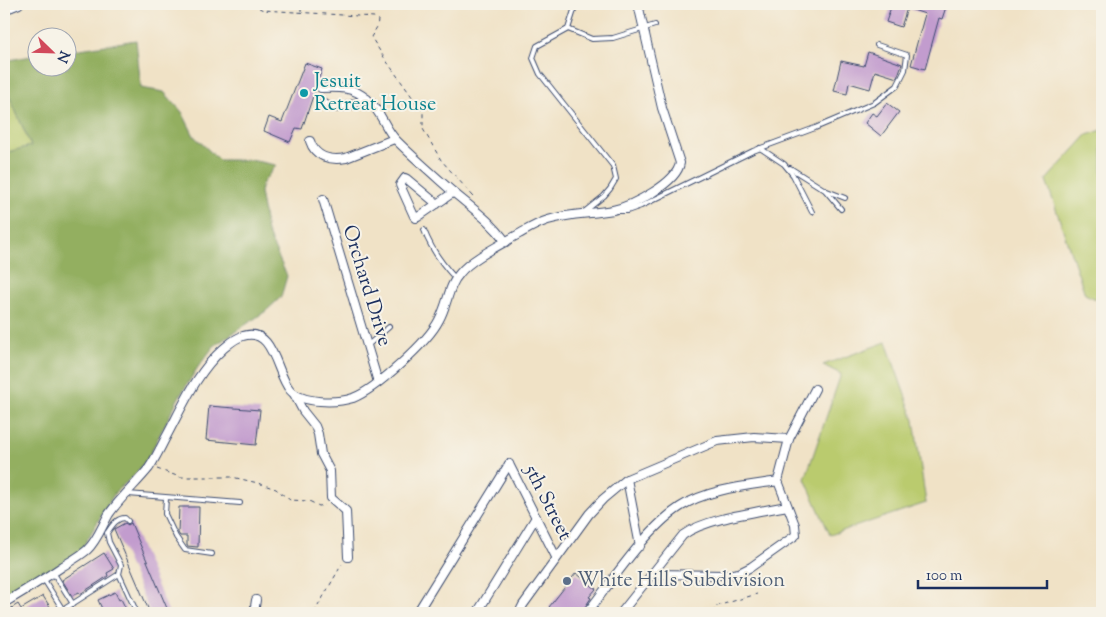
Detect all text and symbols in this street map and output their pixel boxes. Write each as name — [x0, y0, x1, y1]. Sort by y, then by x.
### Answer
north arrow — [28, 28, 78, 78]
text: N — [51, 47, 74, 65]
place label: Jesuit Retreat House — [313, 68, 436, 120]
marker: Jesuit Retreat House — [298, 87, 310, 99]
street label: Orchard Drive — [334, 222, 398, 350]
street label: 5th Street — [515, 459, 578, 546]
scale bar — [918, 557, 1047, 589]
text: 100 m — [926, 566, 963, 587]
place label: White Hills Subdivision — [577, 567, 785, 596]
marker: White Hills Subdivision — [561, 575, 573, 587]

